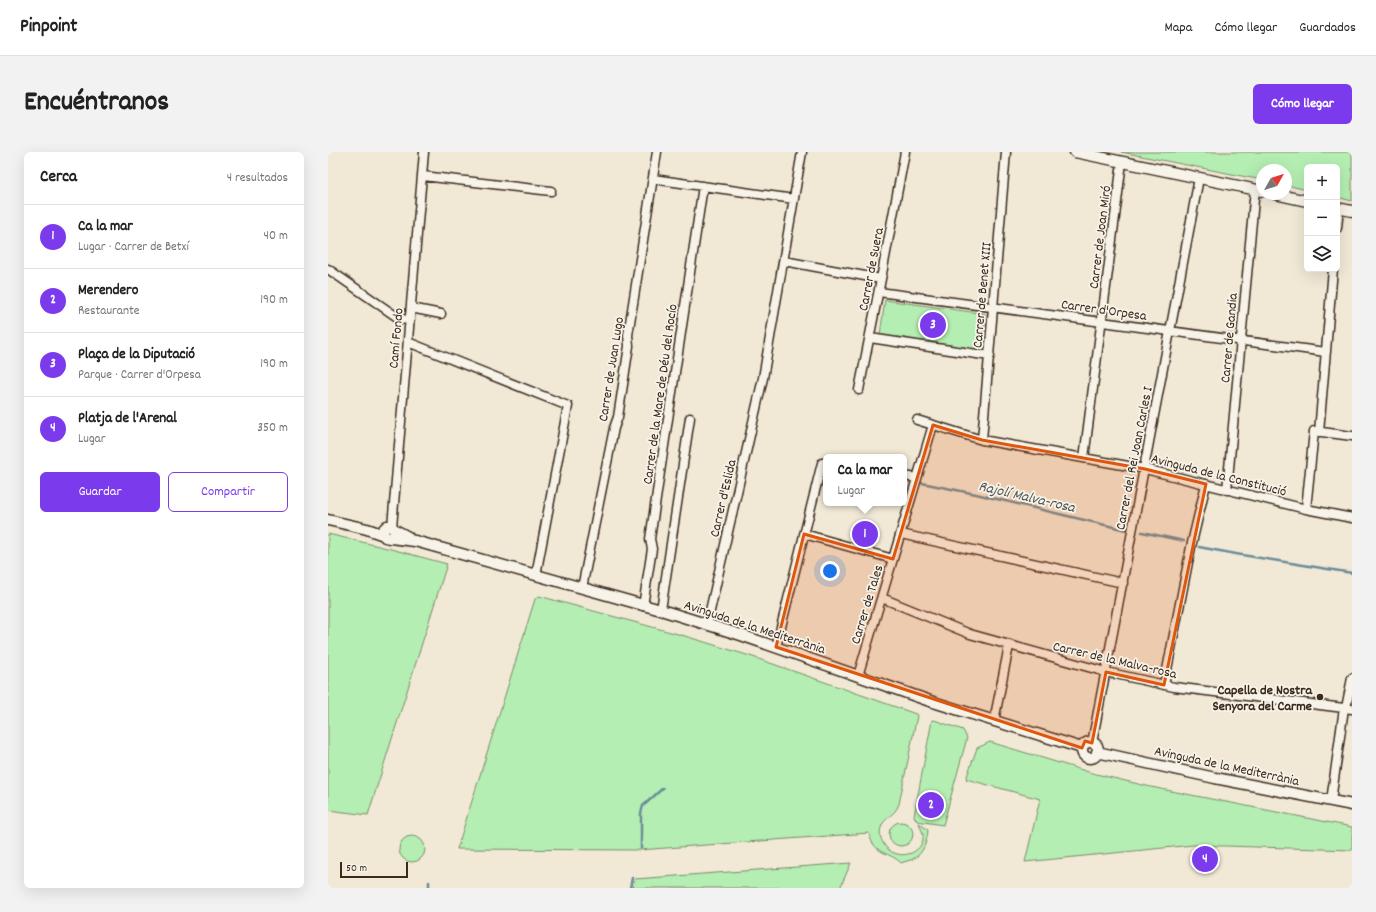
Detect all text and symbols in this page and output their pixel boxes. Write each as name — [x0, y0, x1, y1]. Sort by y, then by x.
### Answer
text: Pinpoint — [20, 14, 77, 41]
text: Mapa — [1165, 18, 1192, 38]
text: Cómo llegar — [1214, 18, 1277, 38]
text: Guardados — [1299, 18, 1356, 38]
text: Encuéntranos — [24, 84, 169, 124]
button: Cómo llegar — [1253, 84, 1352, 124]
north arrow — [1256, 164, 1292, 200]
map controls — [1304, 164, 1340, 272]
button: + — [1304, 164, 1340, 200]
text: Cerca — [40, 166, 77, 190]
text: 4 resultados — [227, 169, 288, 188]
street label: Carrer de Joan Miró — [1085, 184, 1117, 290]
button: − — [1304, 200, 1340, 236]
text: Ca la mar — [78, 216, 133, 238]
street label: Carrer de Suera — [854, 226, 890, 313]
text: 1 — [52, 227, 54, 246]
text: 40 m — [264, 227, 288, 246]
button: layers — [1304, 236, 1340, 272]
text: Lugar · Carrer de Betxí — [78, 238, 189, 257]
street label: Carrer de Benet XIII — [968, 241, 998, 349]
text: Merendero — [78, 280, 138, 302]
text: 2 — [50, 291, 56, 310]
text: 190 m — [260, 291, 288, 310]
street label: Carrer de Gandia — [1216, 292, 1244, 384]
street label: Carrer d'Orpesa — [1060, 295, 1148, 327]
text: Restaurante — [78, 302, 139, 321]
street label: Carrer de la Mare de Déu del Rocío — [638, 303, 684, 486]
street label: Camí Fondo — [384, 307, 410, 369]
pin: 3 — [920, 310, 946, 340]
street label: Carrer de Juan Lugo — [594, 315, 630, 423]
text: Plaça de la Diputació — [78, 344, 195, 366]
text: 3 — [50, 355, 56, 374]
text: 190 m — [260, 355, 288, 374]
text: Parque · Carrer d'Orpesa — [78, 366, 201, 385]
street label: Carrer del Rei Joan Carles I — [1111, 384, 1159, 532]
text: Platja de l'Arenal — [78, 408, 177, 430]
text: 4 — [50, 419, 56, 438]
text: 350 m — [257, 419, 288, 438]
text: Lugar — [78, 430, 106, 449]
street label: Avinguda de la Constitució — [1149, 449, 1288, 502]
popup — [823, 454, 907, 506]
street label: Carrer d'Eslida — [705, 457, 743, 539]
text: Ca la mar — [838, 460, 892, 482]
button: Guardar — [40, 472, 160, 512]
button: Compartir — [168, 472, 288, 512]
water label: Rajolí Malva-rosa — [976, 476, 1078, 520]
text: Lugar — [838, 482, 865, 501]
pin: 1 — [852, 519, 878, 549]
your location — [820, 561, 840, 581]
street label: Carrer de Tales — [846, 562, 889, 647]
street label: Avinguda de la Mediterrània — [681, 596, 828, 660]
street label: Carrer de la Malva-rosa — [1051, 637, 1179, 685]
place label: Capella de Nostra Senyora del Carme — [1213, 681, 1313, 717]
marker: Capella de Nostra Senyora del Carme — [1315, 692, 1325, 702]
street label: Avinguda de la Mediterrània — [1152, 742, 1301, 792]
pin: 2 — [918, 790, 944, 820]
pin: 4 — [1192, 844, 1218, 874]
scale bar — [340, 860, 408, 879]
text: 50 m — [346, 861, 367, 877]

